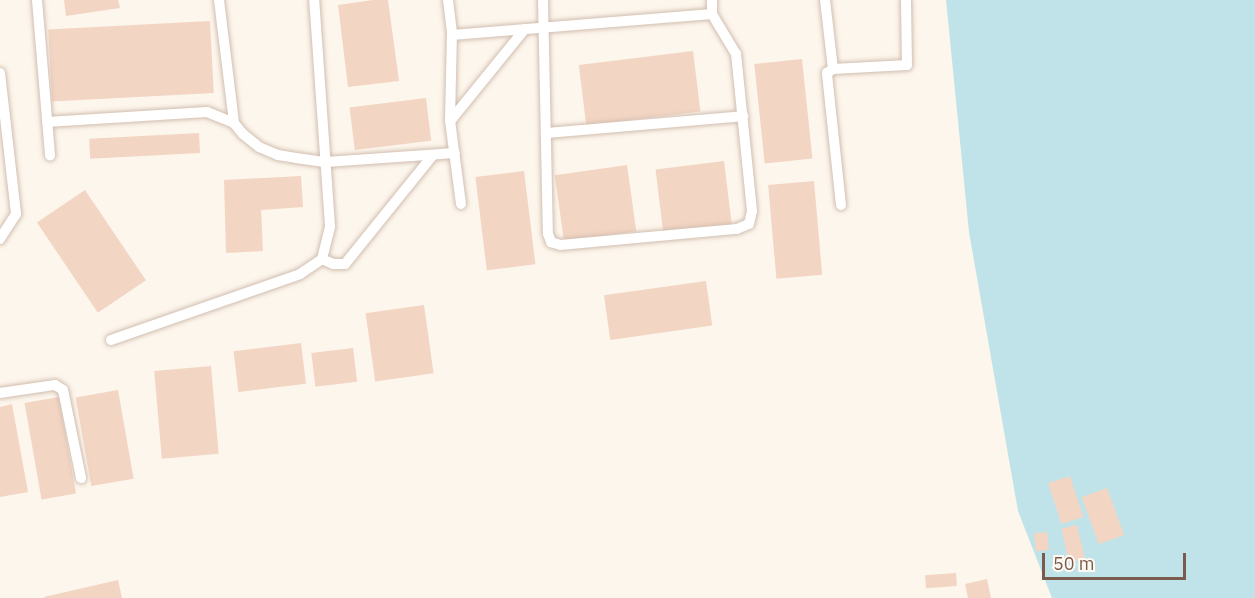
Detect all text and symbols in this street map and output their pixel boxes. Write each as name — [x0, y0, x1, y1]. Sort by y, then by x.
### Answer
scale bar — [1045, 541, 1189, 579]
text: 50 m — [1053, 552, 1095, 575]

